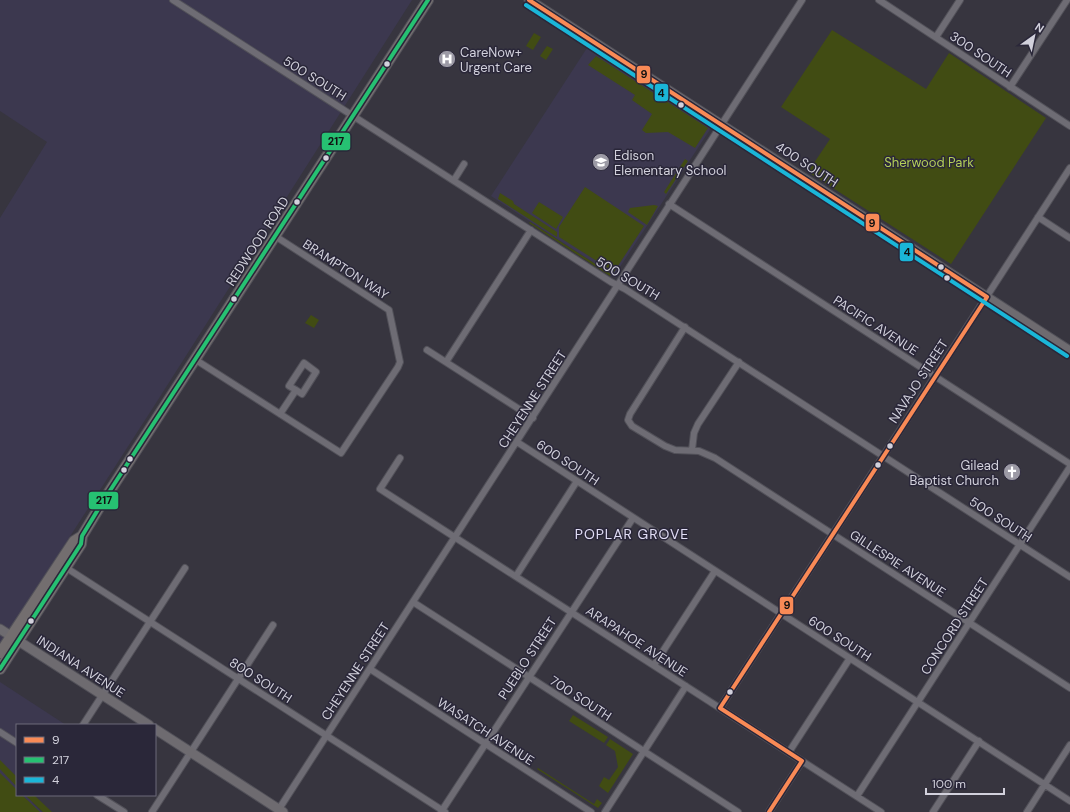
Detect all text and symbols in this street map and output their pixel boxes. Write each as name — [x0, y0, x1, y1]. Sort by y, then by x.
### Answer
north arrow — [1014, 16, 1054, 56]
text: N — [1032, 20, 1047, 36]
street label: 300 SOUTH — [946, 27, 1015, 81]
place label: CareNow+ Urgent Care — [460, 44, 532, 76]
hospital icon: CareNow+ Urgent Care — [437, 49, 457, 69]
street label: 500 SOUTH — [280, 52, 350, 105]
unlabelled marker — [382, 59, 392, 69]
line badge: 9 — [636, 65, 651, 84]
text: 9 — [641, 67, 648, 81]
line badge: 4 — [654, 83, 669, 102]
text: 4 — [657, 86, 665, 100]
unlabelled marker — [676, 100, 686, 110]
line badge: 217 — [321, 132, 351, 151]
text: 217 — [328, 134, 344, 148]
street label: 400 SOUTH — [772, 138, 841, 191]
place label: Edison Elementary School — [614, 147, 727, 179]
school or university icon: Edison Elementary School — [591, 152, 611, 172]
unlabelled marker — [321, 153, 331, 163]
park label: Sherwood Park — [884, 154, 974, 171]
street label: REDWOOD ROAD — [222, 193, 293, 289]
unlabelled marker — [292, 197, 302, 207]
line badge: 9 — [865, 213, 880, 232]
text: 9 — [869, 216, 876, 230]
street label: BRAMPTON WAY — [300, 235, 392, 304]
line badge: 4 — [899, 242, 914, 262]
text: 4 — [903, 245, 911, 259]
street label: 500 SOUTH — [593, 253, 663, 304]
unlabelled marker — [936, 262, 946, 272]
unlabelled marker — [942, 273, 952, 283]
street label: PACIFIC AVENUE — [830, 292, 921, 359]
unlabelled marker — [229, 294, 239, 304]
street label: NAVAJO STREET — [885, 336, 952, 426]
street label: CHEYENNE STREET — [494, 347, 570, 451]
street label: 600 SOUTH — [533, 436, 602, 489]
unlabelled marker — [885, 441, 895, 451]
unlabelled marker — [125, 454, 135, 464]
place label: Gilead Baptist Church — [909, 457, 999, 489]
unlabelled marker — [873, 460, 883, 470]
church icon: Gilead Baptist Church — [1002, 462, 1022, 482]
unlabelled marker — [119, 465, 129, 475]
line badge: 217 — [88, 491, 119, 510]
text: 217 — [96, 493, 112, 507]
street label: 500 SOUTH — [966, 493, 1035, 546]
district label: POPLAR GROVE — [575, 525, 689, 543]
street label: GILLESPIE AVENUE — [846, 526, 949, 601]
street label: CONCORD STREET — [917, 575, 992, 678]
line badge: 9 — [779, 596, 794, 615]
text: 9 — [784, 598, 791, 612]
street label: ARAPAHOE AVENUE — [583, 602, 691, 681]
street label: 600 SOUTH — [805, 612, 874, 665]
street label: PUEBLO STREET — [494, 614, 560, 703]
unlabelled marker — [26, 616, 36, 626]
street label: CHEYENNE STREET — [317, 619, 393, 723]
street label: INDIANA AVENUE — [33, 632, 128, 701]
street label: 800 SOUTH — [226, 654, 295, 707]
street label: 700 SOUTH — [547, 672, 615, 725]
unlabelled marker — [725, 687, 735, 697]
street label: WASATCH AVENUE — [434, 694, 537, 769]
legend — [16, 724, 156, 796]
text: 9 — [52, 732, 60, 748]
text: 217 — [52, 752, 69, 768]
scale bar — [926, 770, 1004, 796]
text: 4 — [52, 772, 59, 788]
text: 100 m — [932, 776, 966, 792]

